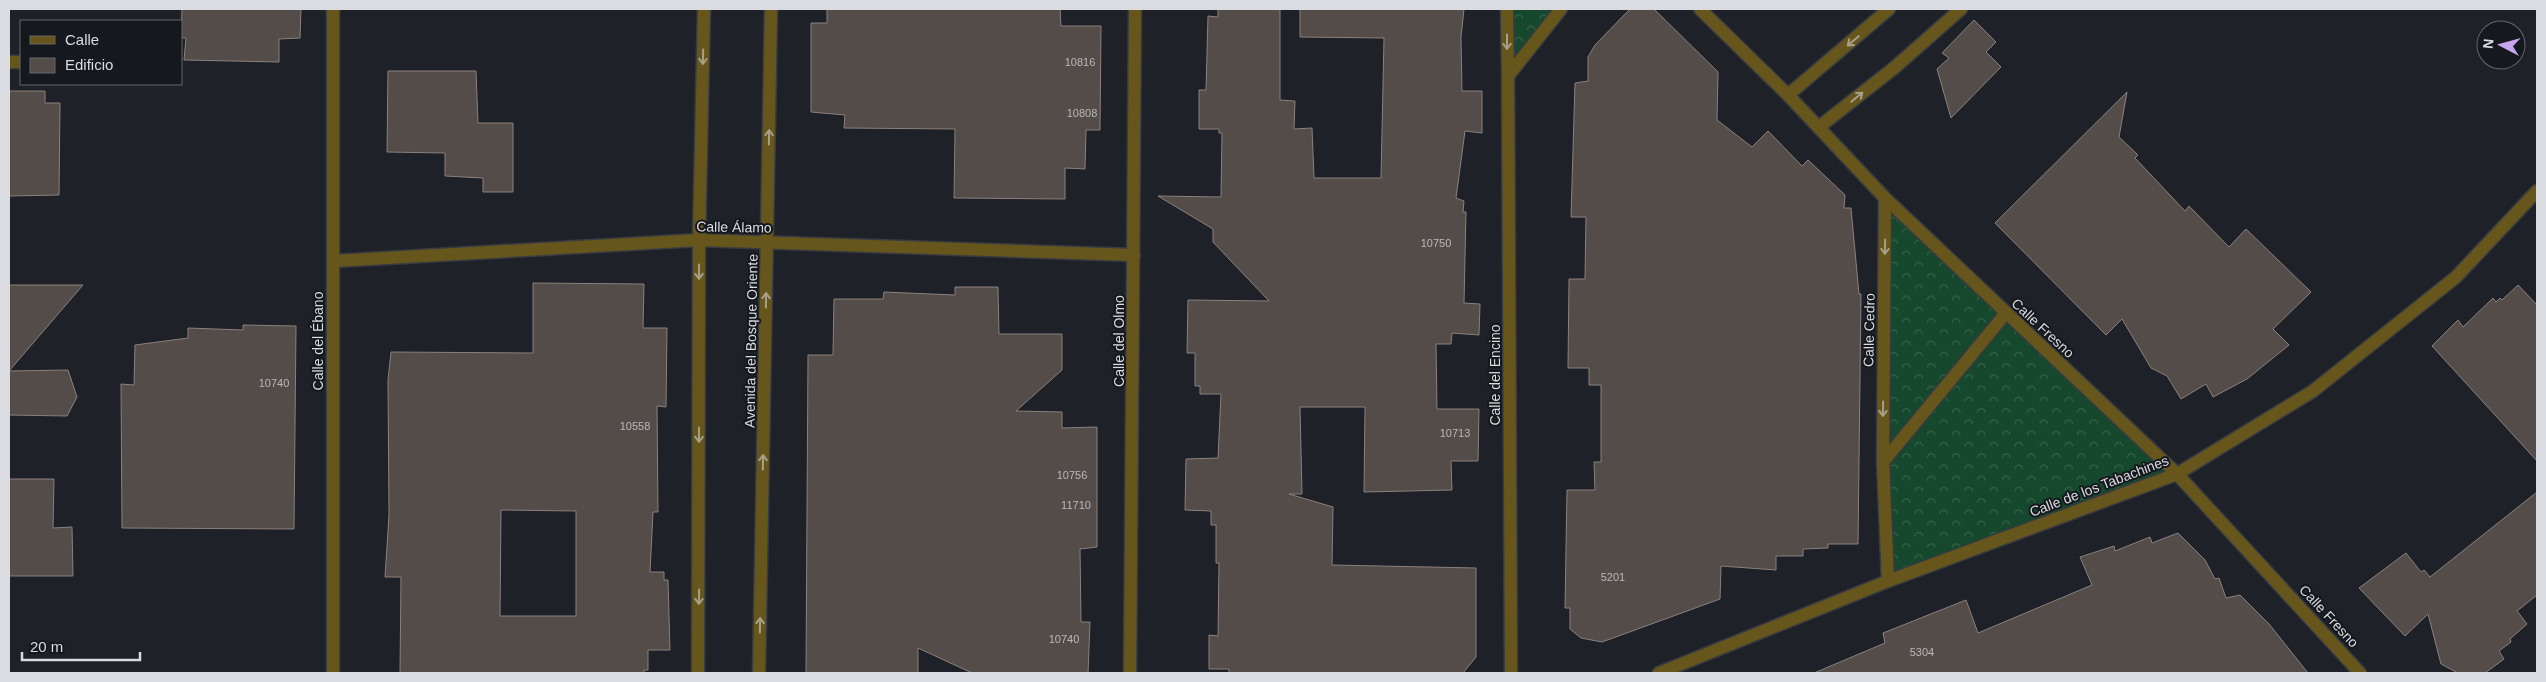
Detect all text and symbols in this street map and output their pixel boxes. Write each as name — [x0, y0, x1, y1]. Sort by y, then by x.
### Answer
legend — [20, 20, 182, 85]
north arrow — [2476, 20, 2526, 70]
text: Calle — [65, 31, 99, 48]
one-way arrow — [1503, 34, 1512, 50]
one-way arrow — [1846, 35, 1859, 46]
text: N — [2480, 38, 2497, 50]
one-way arrow — [698, 49, 708, 65]
text: Edificio — [65, 56, 113, 73]
house number: 10816 — [1065, 56, 1095, 68]
one-way arrow — [1850, 92, 1863, 103]
house number: 10808 — [1067, 107, 1097, 119]
one-way arrow — [764, 129, 774, 146]
street label: Calle Álamo — [696, 218, 772, 236]
house number: 10750 — [1421, 237, 1451, 249]
one-way arrow — [1880, 238, 1890, 255]
street label: Avenida del Bosque Oriente — [741, 254, 761, 428]
one-way arrow — [694, 264, 704, 280]
street label: Calle del Ébano — [310, 291, 326, 390]
one-way arrow — [762, 292, 771, 308]
street label: Calle Cedro — [1860, 293, 1878, 367]
street label: Calle del Olmo — [1111, 295, 1127, 387]
street label: Calle Fresno — [2009, 295, 2078, 361]
street label: Calle del Encino — [1487, 324, 1503, 426]
house number: 10740 — [259, 377, 289, 389]
one-way arrow — [1878, 401, 1888, 417]
house number: 10558 — [620, 420, 650, 432]
one-way arrow — [694, 426, 704, 443]
house number: 10713 — [1440, 427, 1470, 439]
street label: Calle de los Tabachines — [2027, 452, 2171, 520]
one-way arrow — [758, 454, 768, 470]
house number: 10756 — [1057, 469, 1087, 481]
house number: 11710 — [1061, 499, 1091, 511]
house number: 5201 — [1601, 571, 1625, 583]
street label: Calle Fresno — [2296, 582, 2362, 651]
one-way arrow — [694, 589, 704, 605]
one-way arrow — [755, 617, 765, 633]
scale bar — [22, 630, 140, 662]
house number: 10740 — [1049, 633, 1079, 645]
text: 20 m — [30, 638, 63, 655]
house number: 5304 — [1910, 646, 1934, 658]

